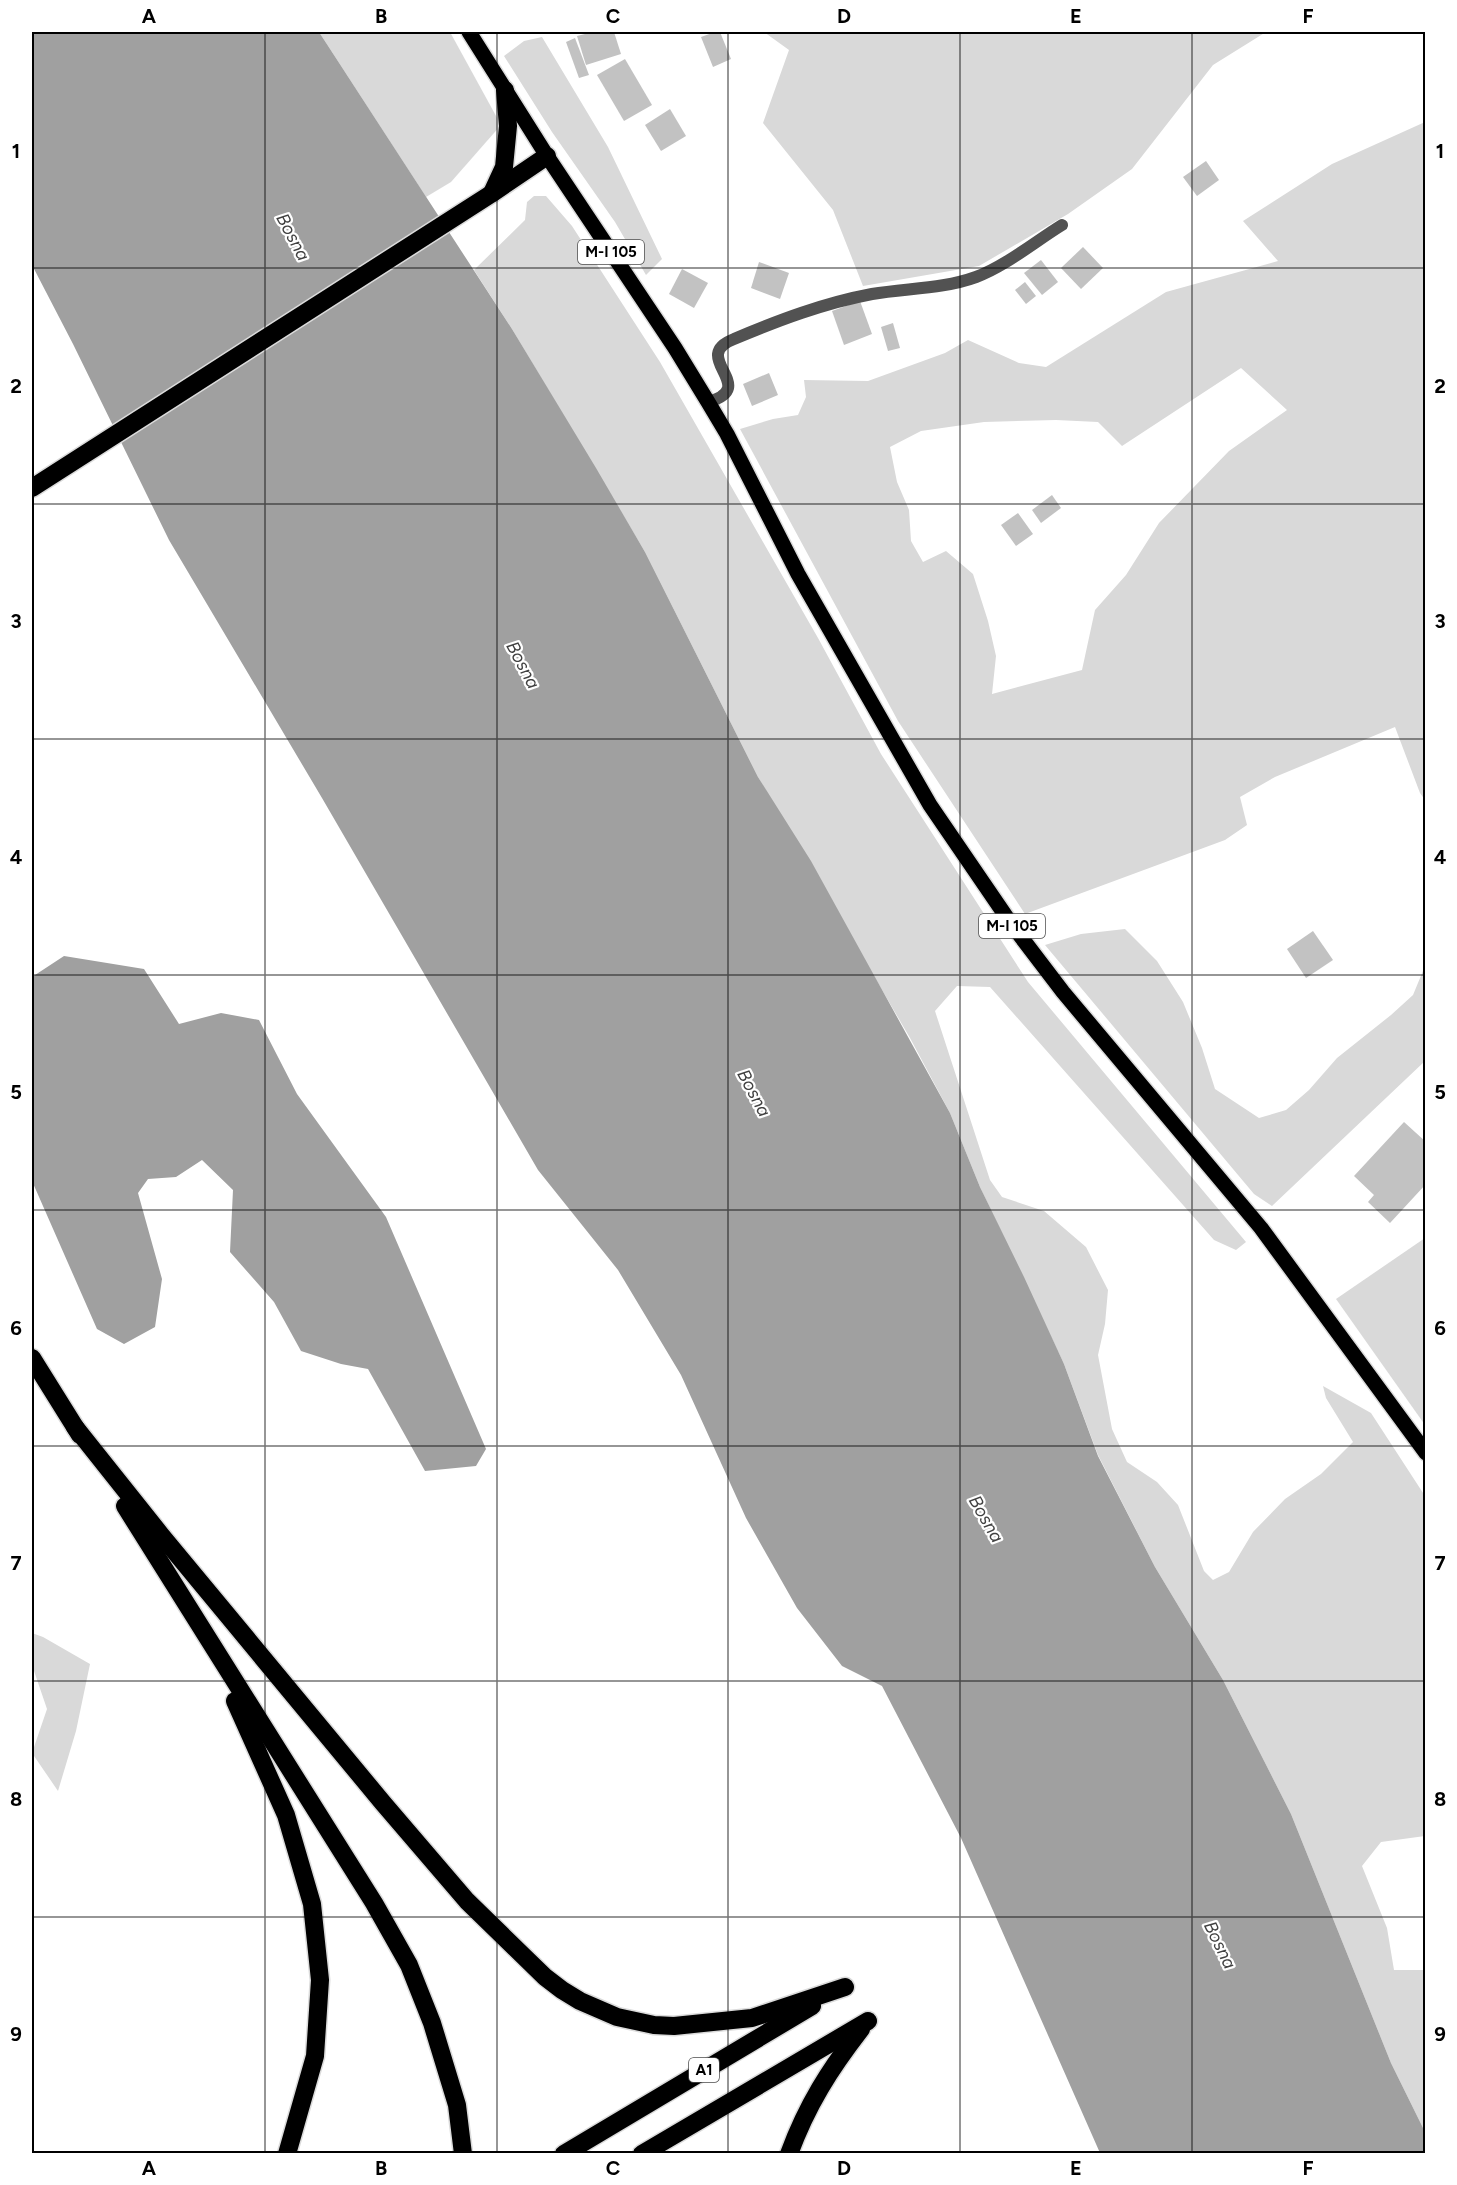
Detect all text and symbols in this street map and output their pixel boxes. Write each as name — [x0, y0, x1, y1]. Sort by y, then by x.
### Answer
text: A — [142, 4, 157, 28]
text: B — [375, 4, 387, 28]
text: C — [606, 4, 620, 28]
text: D — [837, 4, 851, 28]
text: E — [1070, 4, 1082, 28]
text: F — [1302, 4, 1314, 28]
text: 1 — [12, 139, 20, 163]
text: 1 — [1436, 139, 1444, 163]
water label: Bosna — [271, 210, 315, 265]
road number: M-I 105 — [578, 240, 644, 264]
text: 2 — [10, 374, 22, 398]
text: 2 — [1434, 374, 1446, 398]
text: 3 — [10, 609, 22, 633]
text: 3 — [1434, 609, 1446, 633]
water label: Bosna — [501, 638, 545, 693]
text: 4 — [10, 845, 23, 869]
text: 4 — [1434, 845, 1447, 869]
road number: M-I 105 — [979, 914, 1045, 938]
water label: Bosna — [732, 1066, 776, 1121]
text: 5 — [10, 1080, 22, 1104]
text: 5 — [1434, 1080, 1446, 1104]
text: 6 — [10, 1316, 22, 1340]
text: 6 — [1434, 1316, 1446, 1340]
water label: Bosna — [964, 1492, 1008, 1547]
text: 7 — [10, 1551, 22, 1575]
text: 7 — [1434, 1551, 1446, 1575]
text: 8 — [10, 1787, 22, 1811]
text: 8 — [1434, 1787, 1446, 1811]
water label: Bosna — [1199, 1917, 1241, 1973]
text: 9 — [10, 2022, 22, 2046]
text: 9 — [1434, 2022, 1446, 2046]
road number: A1 — [689, 2058, 719, 2082]
text: A — [142, 2156, 157, 2180]
text: B — [375, 2156, 387, 2180]
text: C — [606, 2156, 620, 2180]
text: D — [837, 2156, 851, 2180]
text: E — [1070, 2156, 1082, 2180]
text: F — [1302, 2156, 1314, 2180]

